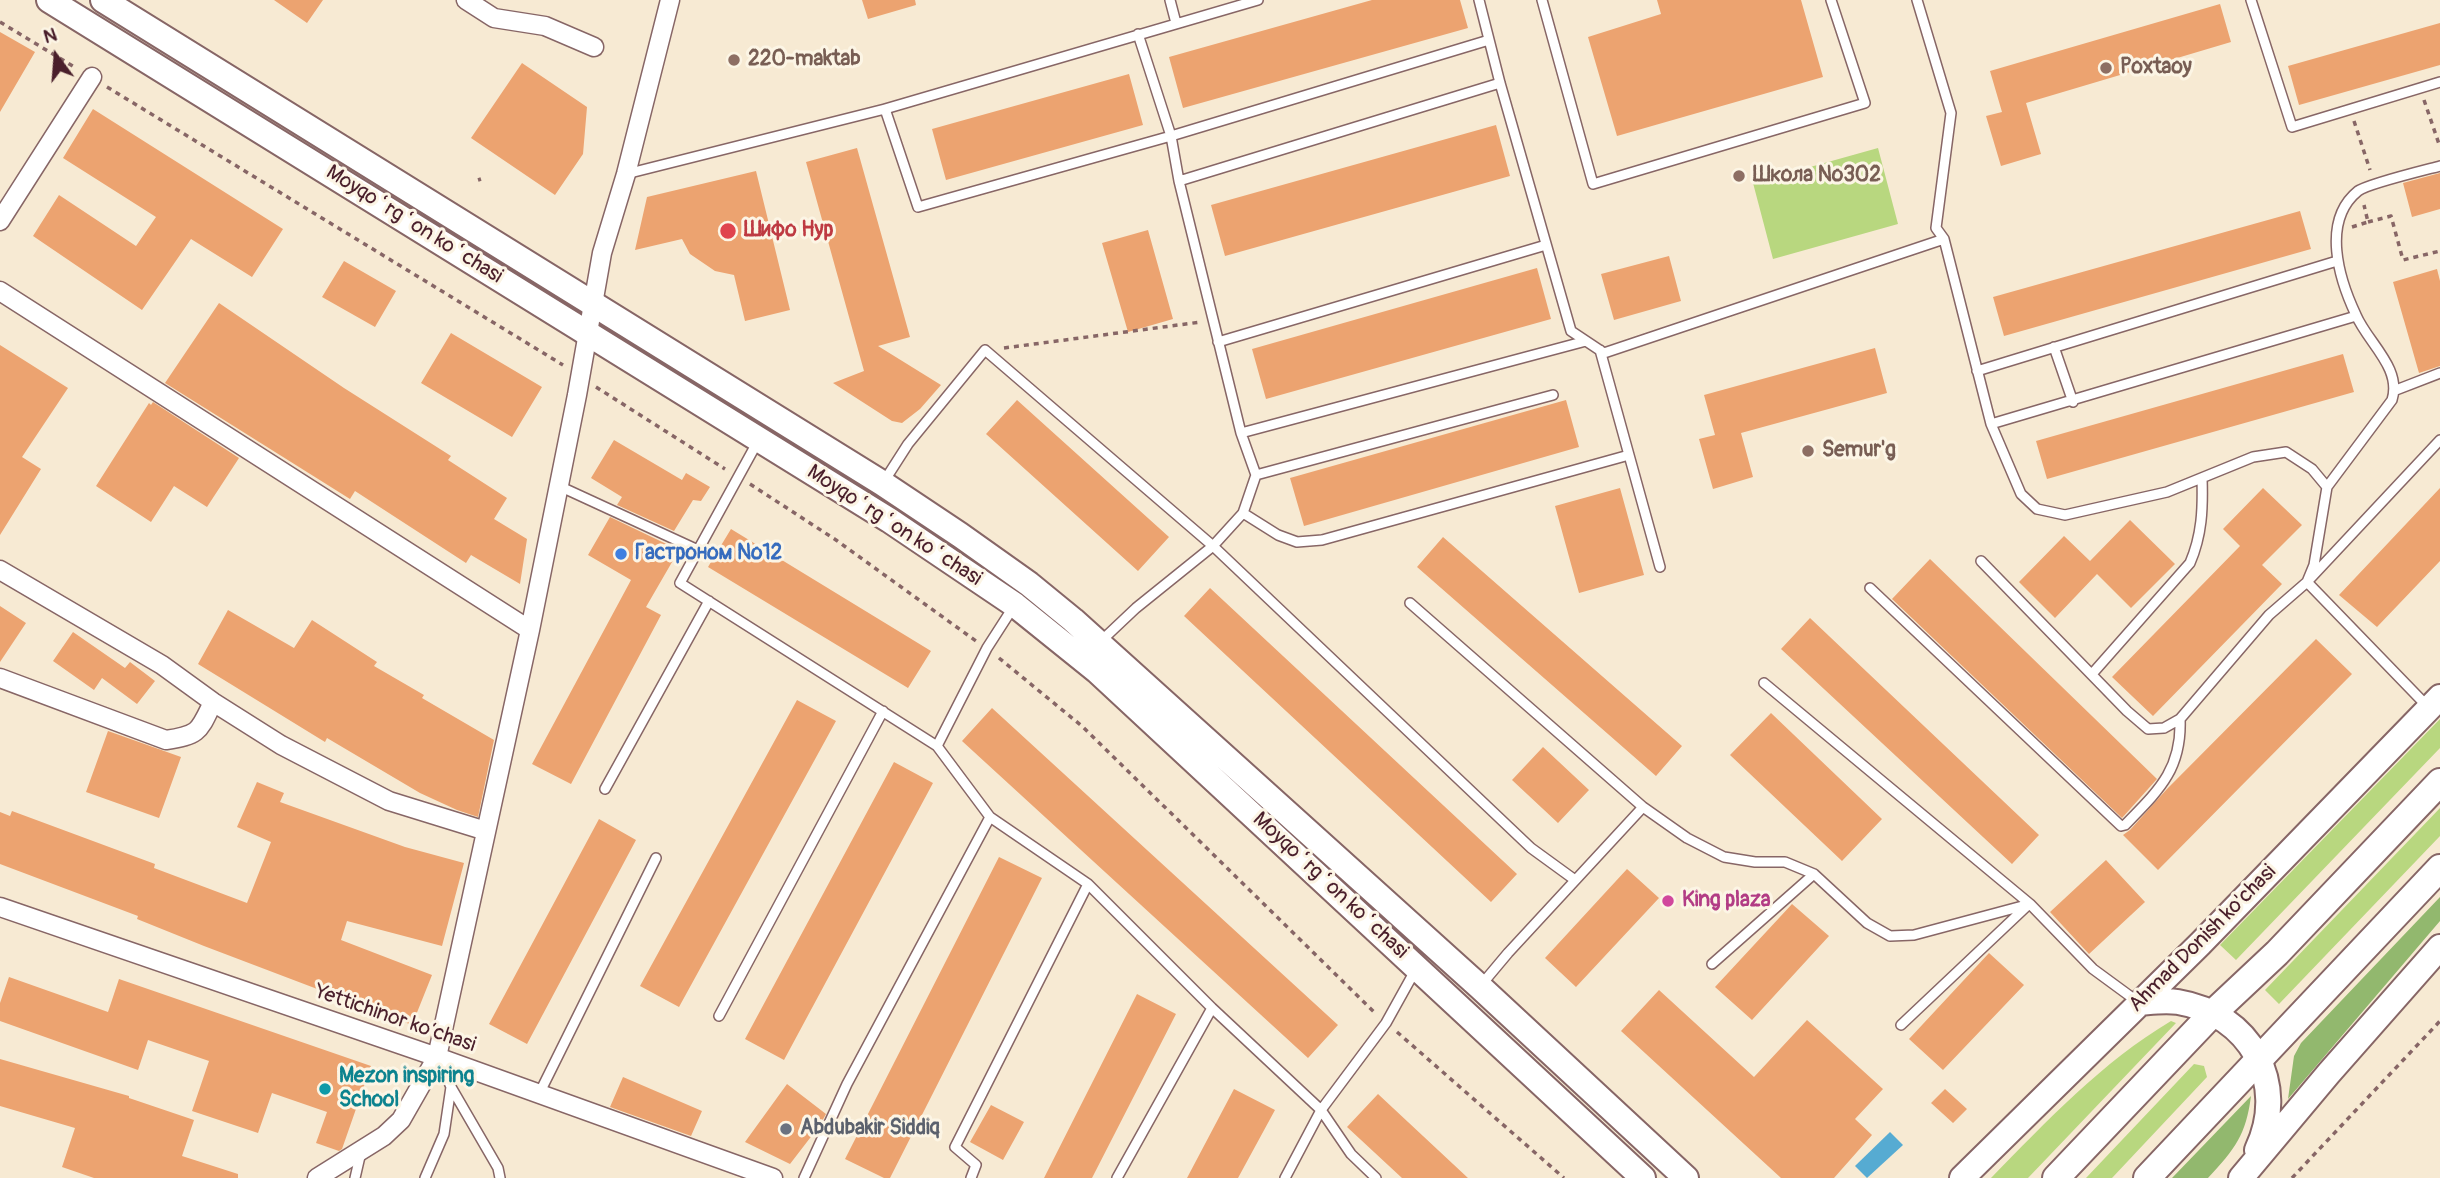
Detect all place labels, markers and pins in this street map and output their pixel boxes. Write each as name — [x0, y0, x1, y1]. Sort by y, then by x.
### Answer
place label: 220-maktab — [748, 47, 860, 73]
marker: 220-maktab — [726, 52, 742, 68]
place label: Poxtaoy — [2120, 55, 2192, 81]
marker: Poxtaoy — [2098, 60, 2114, 76]
place label: Школа №302 — [1753, 163, 1881, 189]
marker: Школа №302 — [1731, 168, 1747, 184]
place label: Шифо Нур — [744, 218, 833, 244]
marker: Шифо Нур — [718, 221, 738, 241]
place label: Semur'g — [1822, 438, 1896, 464]
marker: Semur'g — [1800, 443, 1816, 459]
place label: Гастроном №12 — [635, 541, 782, 567]
marker: Гастроном №12 — [613, 546, 629, 562]
place label: King plaza — [1682, 888, 1771, 914]
marker: King plaza — [1660, 893, 1676, 909]
place label: Mezon inspiring School — [339, 1064, 474, 1114]
marker: Mezon inspiring School — [317, 1081, 333, 1097]
place label: Abdubakir Siddiq — [800, 1116, 940, 1142]
marker: Abdubakir Siddiq — [778, 1121, 794, 1137]

